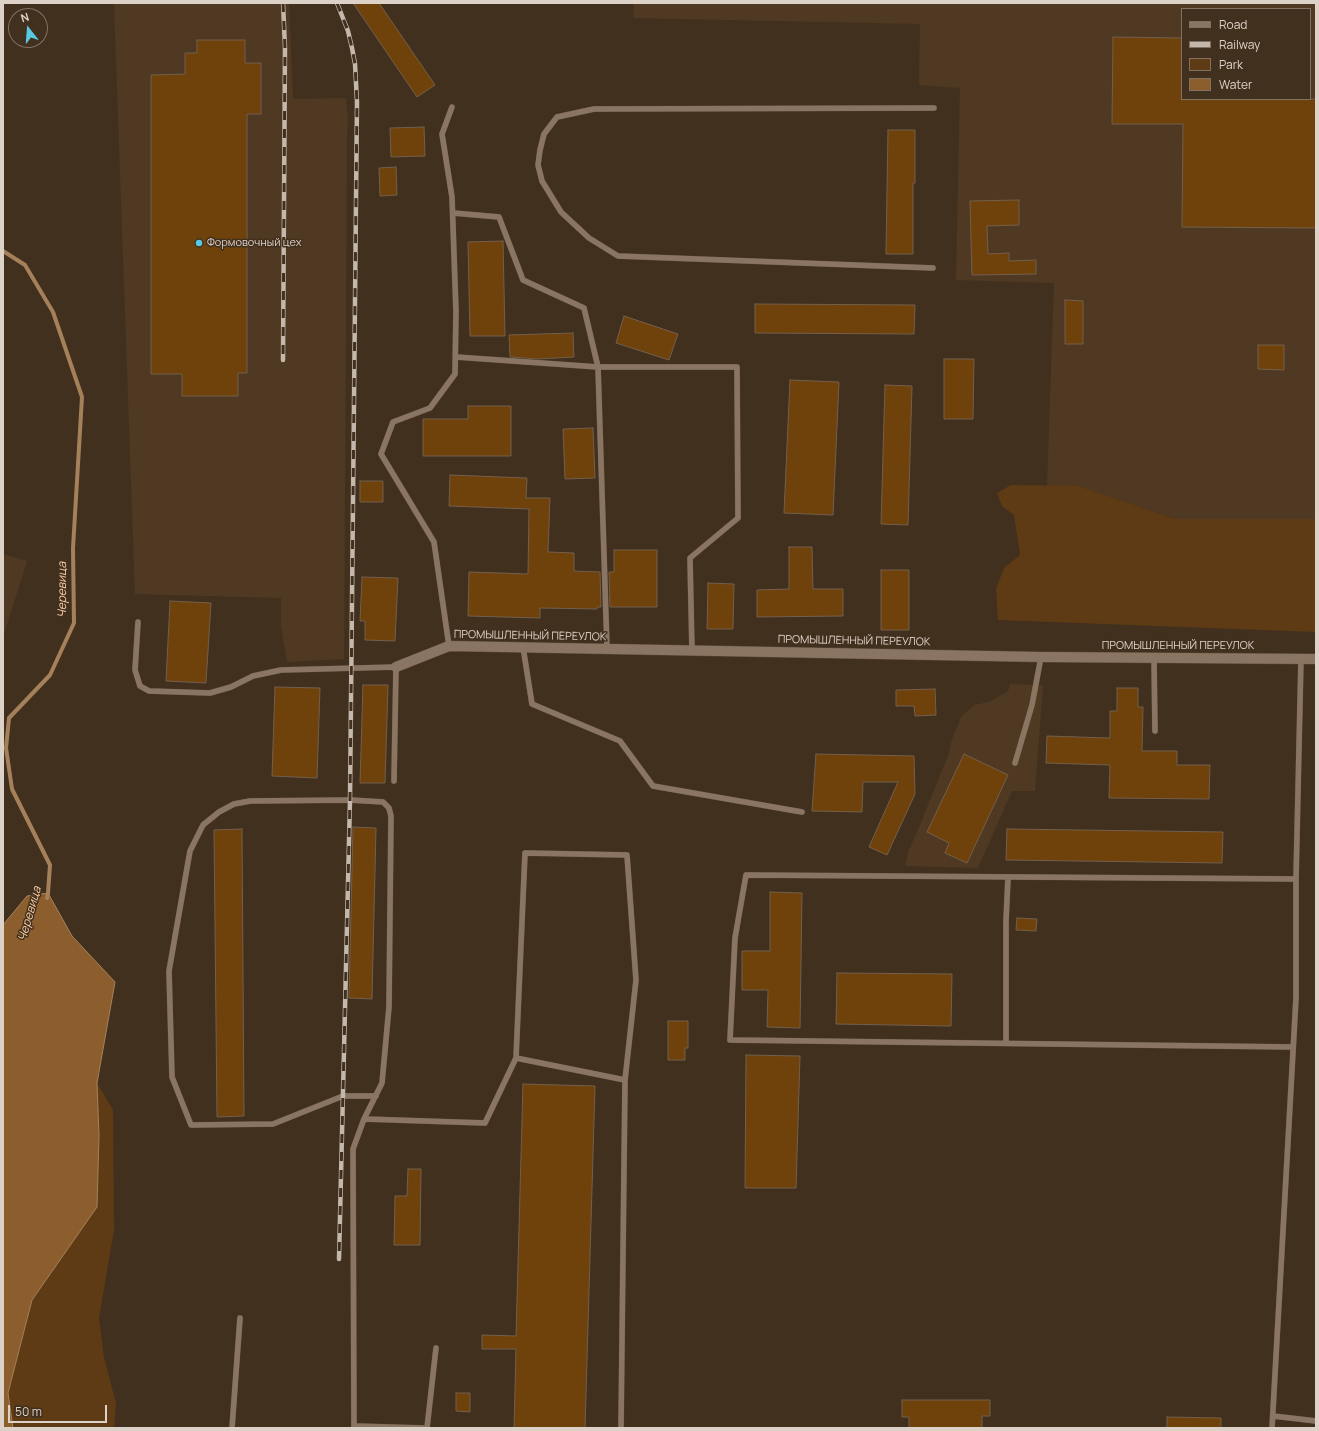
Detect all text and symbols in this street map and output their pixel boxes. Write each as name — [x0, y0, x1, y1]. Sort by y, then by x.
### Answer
north arrow — [8, 8, 48, 48]
legend — [1181, 8, 1311, 100]
text: N — [19, 9, 31, 25]
text: Road — [1219, 16, 1247, 33]
text: Railway — [1219, 36, 1260, 53]
text: Park — [1219, 56, 1243, 73]
text: Water — [1219, 76, 1252, 93]
place label: Формовочный цех — [207, 236, 301, 250]
marker: Формовочный цех — [194, 238, 204, 248]
water label: Черевица — [56, 562, 70, 618]
street label: ПРОМЫШЛЕННЫЙ ПЕРЕУЛОК — [454, 628, 606, 644]
street label: ПРОМЫШЛЕННЫЙ ПЕРЕУЛОК — [778, 633, 930, 649]
street label: ПРОМЫШЛЕННЫЙ ПЕРЕУЛОК — [1102, 639, 1254, 653]
water label: Черевица — [15, 885, 45, 943]
scale bar — [10, 1397, 109, 1423]
text: 50 m — [15, 1403, 42, 1420]

